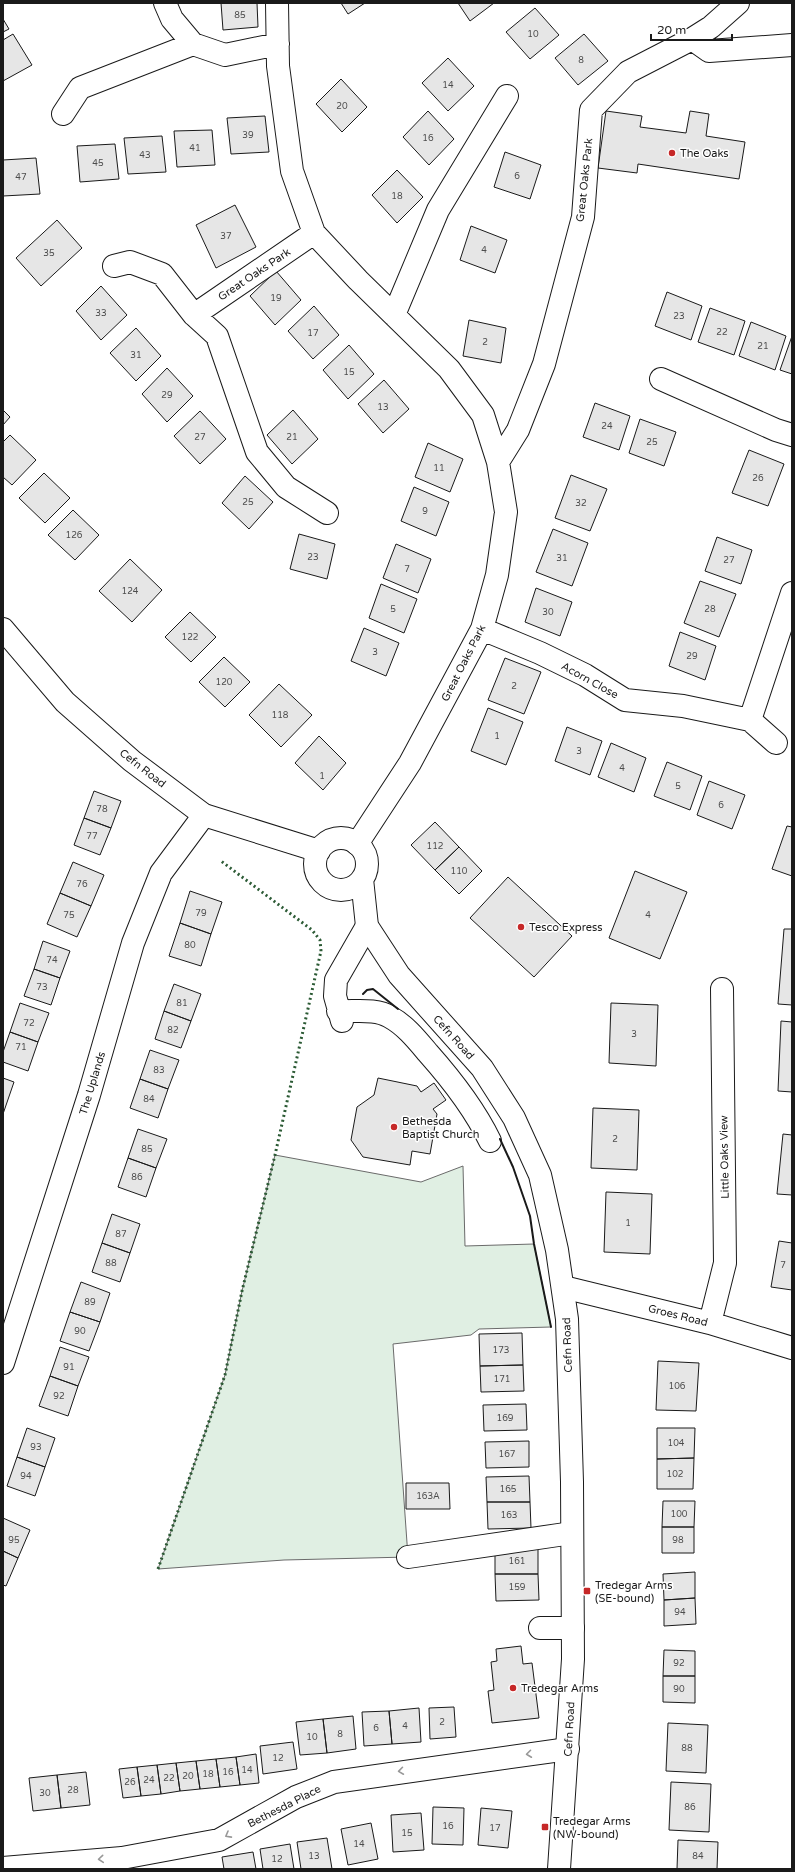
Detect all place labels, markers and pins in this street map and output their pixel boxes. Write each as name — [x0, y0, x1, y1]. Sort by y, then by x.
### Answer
place label: The Oaks — [680, 147, 729, 160]
marker: The Oaks — [667, 148, 677, 158]
place label: Tesco Express — [529, 921, 603, 934]
marker: Tesco Express — [516, 922, 526, 932]
place label: Bethesda Baptist Church — [402, 1115, 480, 1141]
marker: Bethesda Baptist Church — [389, 1122, 399, 1132]
place label: Tredegar Arms (SE-bound) — [595, 1579, 672, 1605]
marker: Tredegar Arms (SE-bound) — [582, 1586, 592, 1596]
place label: Tredegar Arms — [521, 1682, 598, 1695]
marker: Tredegar Arms — [508, 1683, 518, 1693]
place label: Tredegar Arms (NW-bound) — [553, 1815, 630, 1841]
marker: Tredegar Arms (NW-bound) — [540, 1822, 550, 1832]

